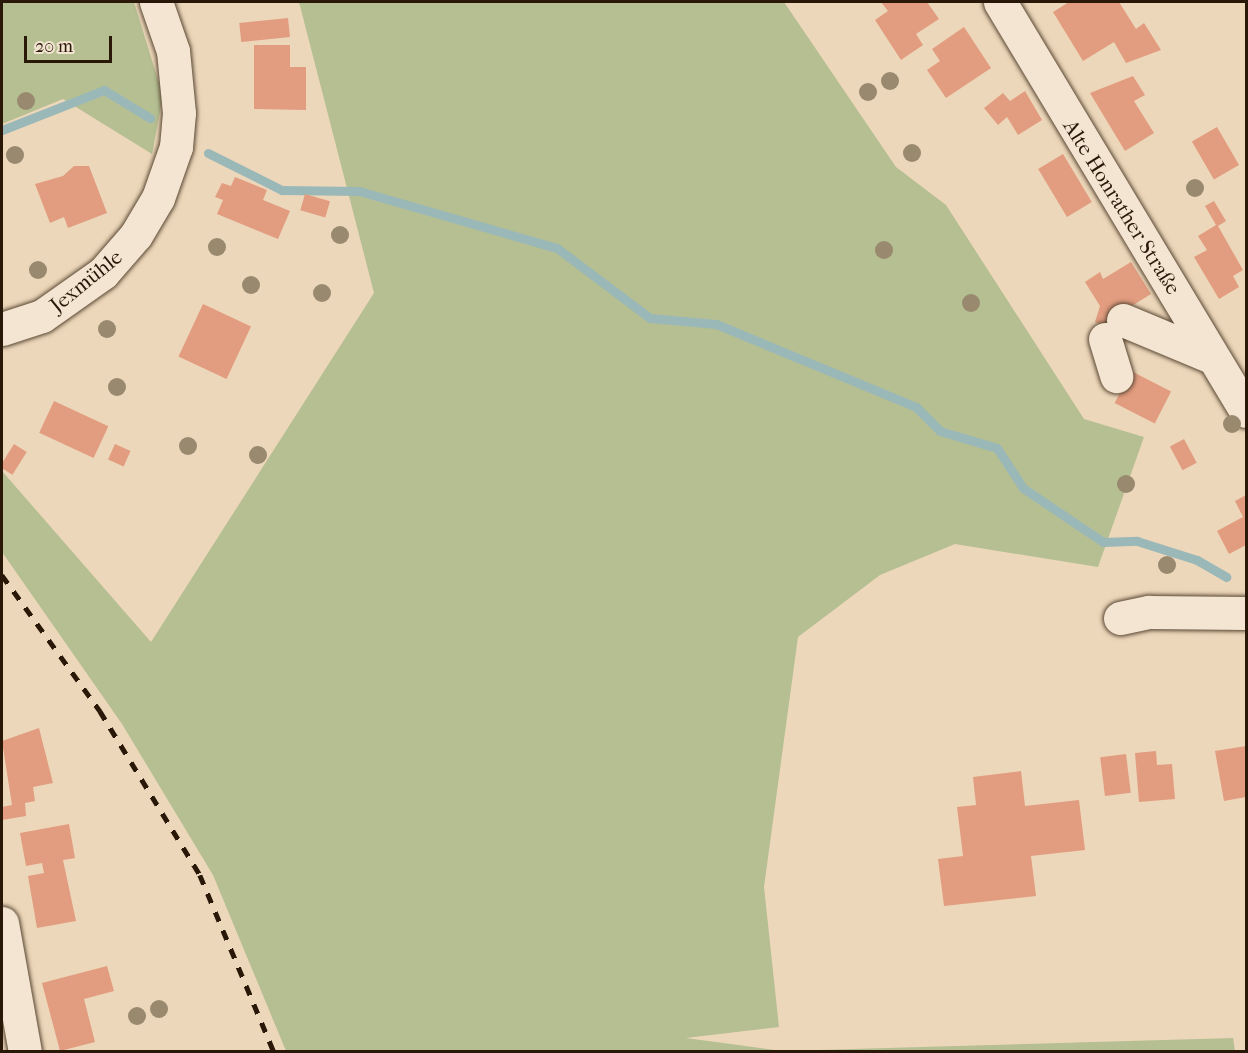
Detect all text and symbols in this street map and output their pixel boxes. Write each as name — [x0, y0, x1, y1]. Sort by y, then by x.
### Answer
scale bar — [27, 24, 116, 62]
text: 20 m — [35, 36, 73, 57]
street label: Alte Honrather Straße — [1058, 115, 1186, 299]
street label: Jexmühle — [45, 244, 127, 318]

